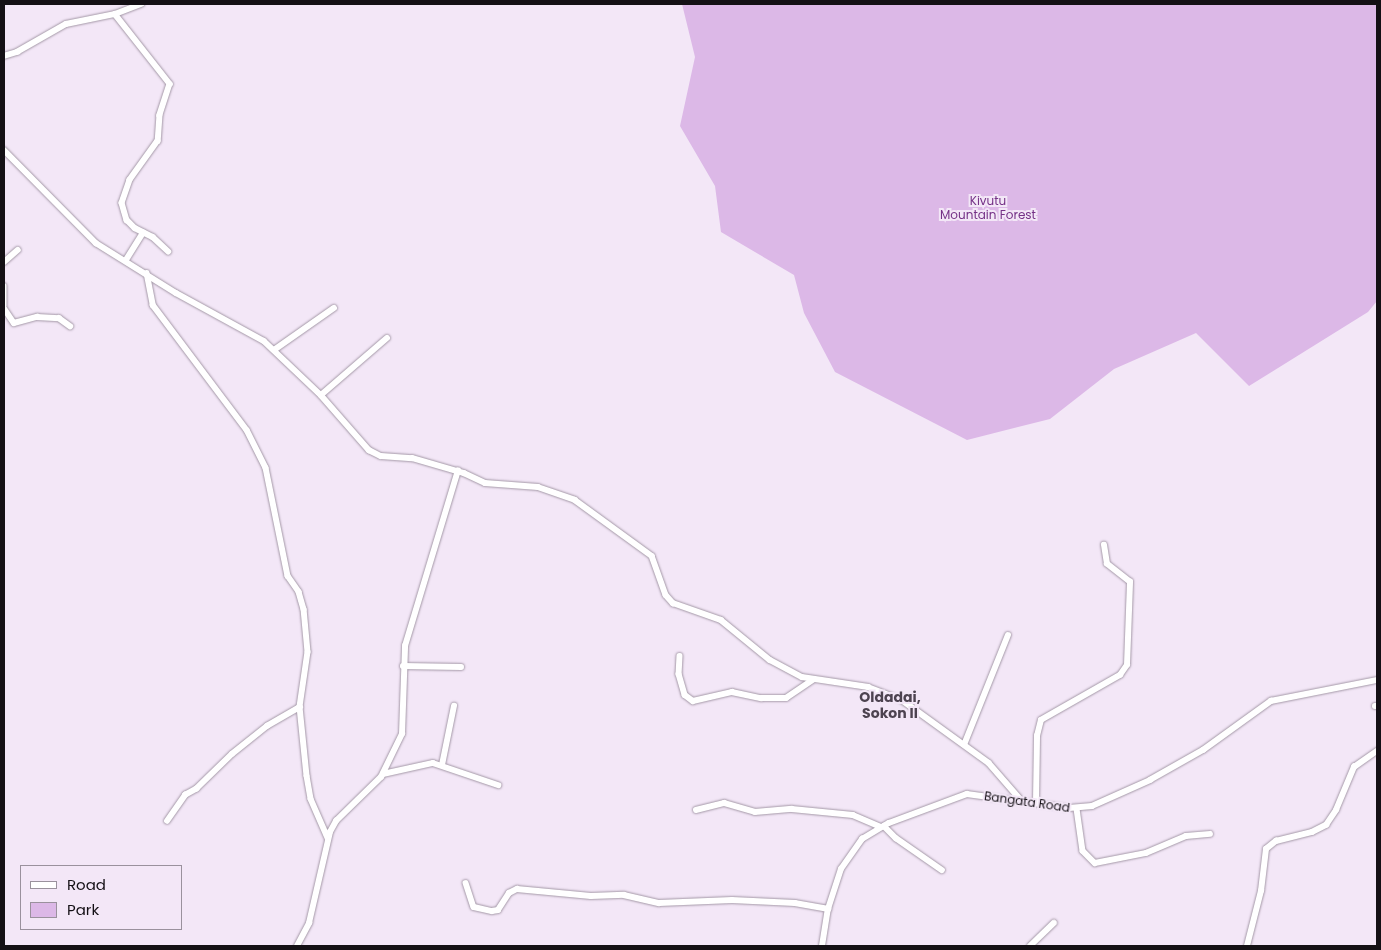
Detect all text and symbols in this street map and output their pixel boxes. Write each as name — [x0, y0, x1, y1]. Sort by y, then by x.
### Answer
park label: Kivutu Mountain Forest — [940, 194, 1036, 222]
district label: Oldadai, Sokon II — [859, 689, 921, 722]
street label: Bangata Road — [983, 789, 1071, 815]
legend — [20, 865, 182, 930]
text: Road — [67, 874, 106, 895]
text: Park — [67, 899, 99, 920]

